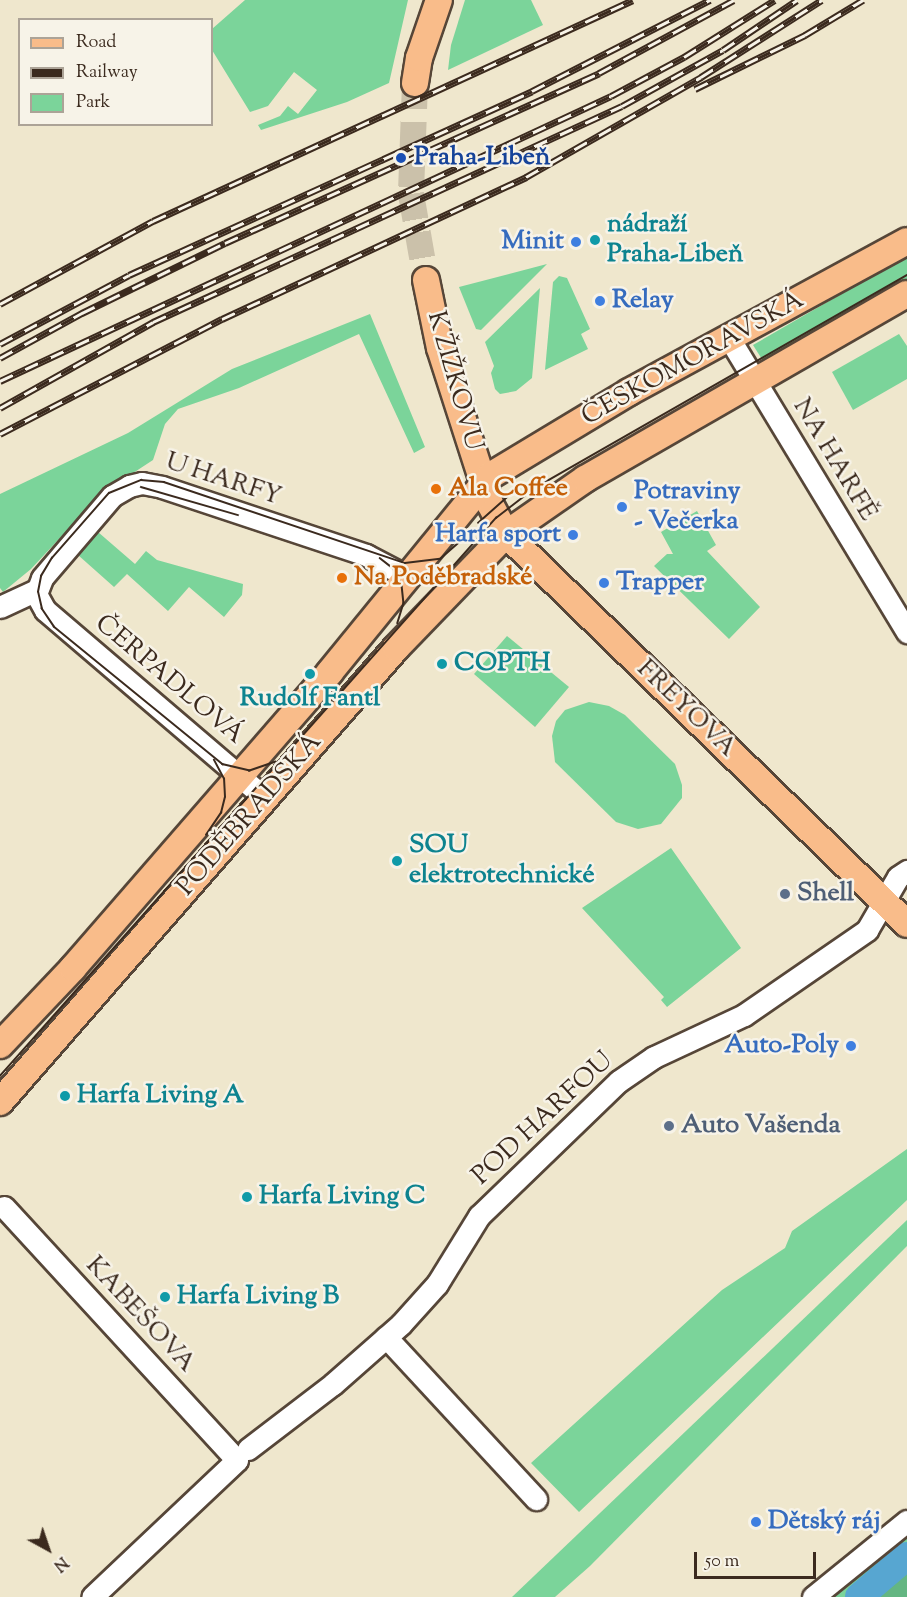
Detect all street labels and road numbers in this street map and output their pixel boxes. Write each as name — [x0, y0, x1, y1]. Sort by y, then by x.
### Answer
street label: ČESKOMORAVSKÁ — [576, 285, 810, 433]
street label: K ŽIŽKOVU — [419, 308, 489, 454]
street label: NA HARFĚ — [785, 393, 883, 527]
street label: U HARFY — [161, 447, 285, 513]
street label: ČERPADLOVÁ — [88, 609, 250, 751]
street label: FREYOVA — [630, 654, 742, 764]
street label: PODĚBRADSKÁ — [171, 727, 329, 903]
street label: POD HARFOU — [466, 1046, 620, 1192]
street label: KABEŠOVA — [78, 1250, 202, 1380]

